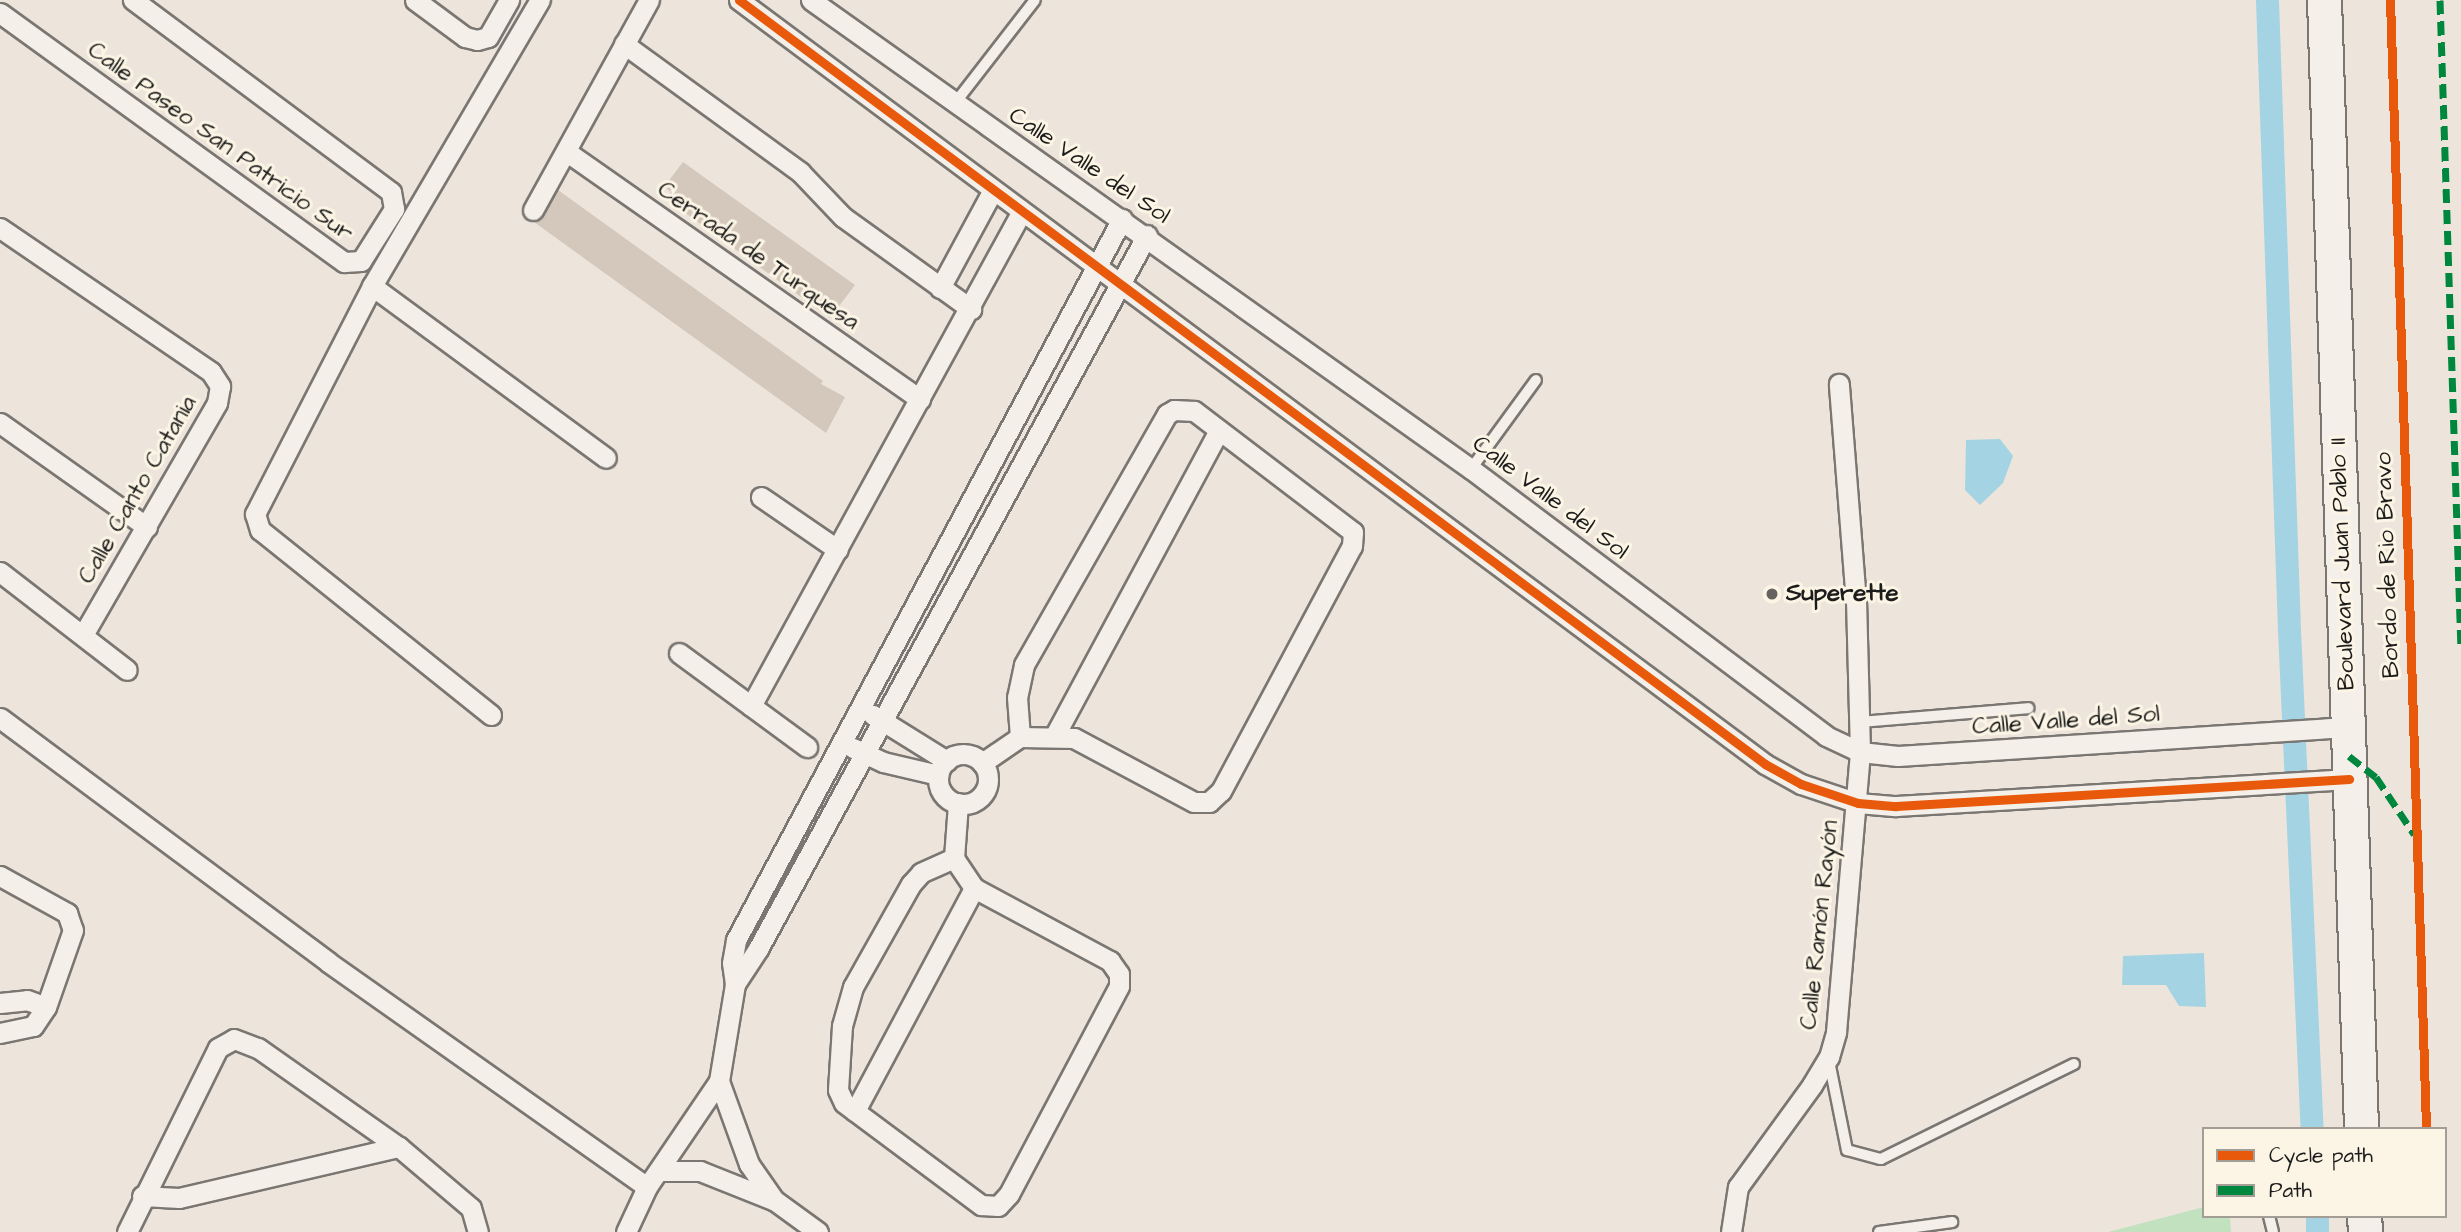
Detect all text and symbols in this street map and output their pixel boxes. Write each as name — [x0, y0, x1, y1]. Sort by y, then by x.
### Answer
street label: Calle Paseo San Patricio Sur — [82, 36, 358, 248]
street label: Calle Valle del Sol — [1003, 101, 1175, 231]
street label: Cerrada de Turquesa — [652, 175, 864, 337]
street label: Calle Canto Catania — [72, 391, 204, 589]
street label: Calle Valle del Sol — [1466, 430, 1634, 566]
street label: Boulevard Juan Pablo II — [2324, 437, 2362, 691]
street label: Bordo de Rio Bravo — [2370, 451, 2406, 679]
place label: Superette — [1786, 580, 1899, 608]
marker: Superette — [1764, 586, 1780, 602]
street label: Calle Valle del Sol — [1971, 700, 2161, 742]
street label: Calle Ramón Rayón — [1795, 819, 1845, 1031]
legend — [2202, 1127, 2447, 1218]
text: Cycle path — [2269, 1141, 2373, 1170]
text: Path — [2269, 1176, 2312, 1205]

